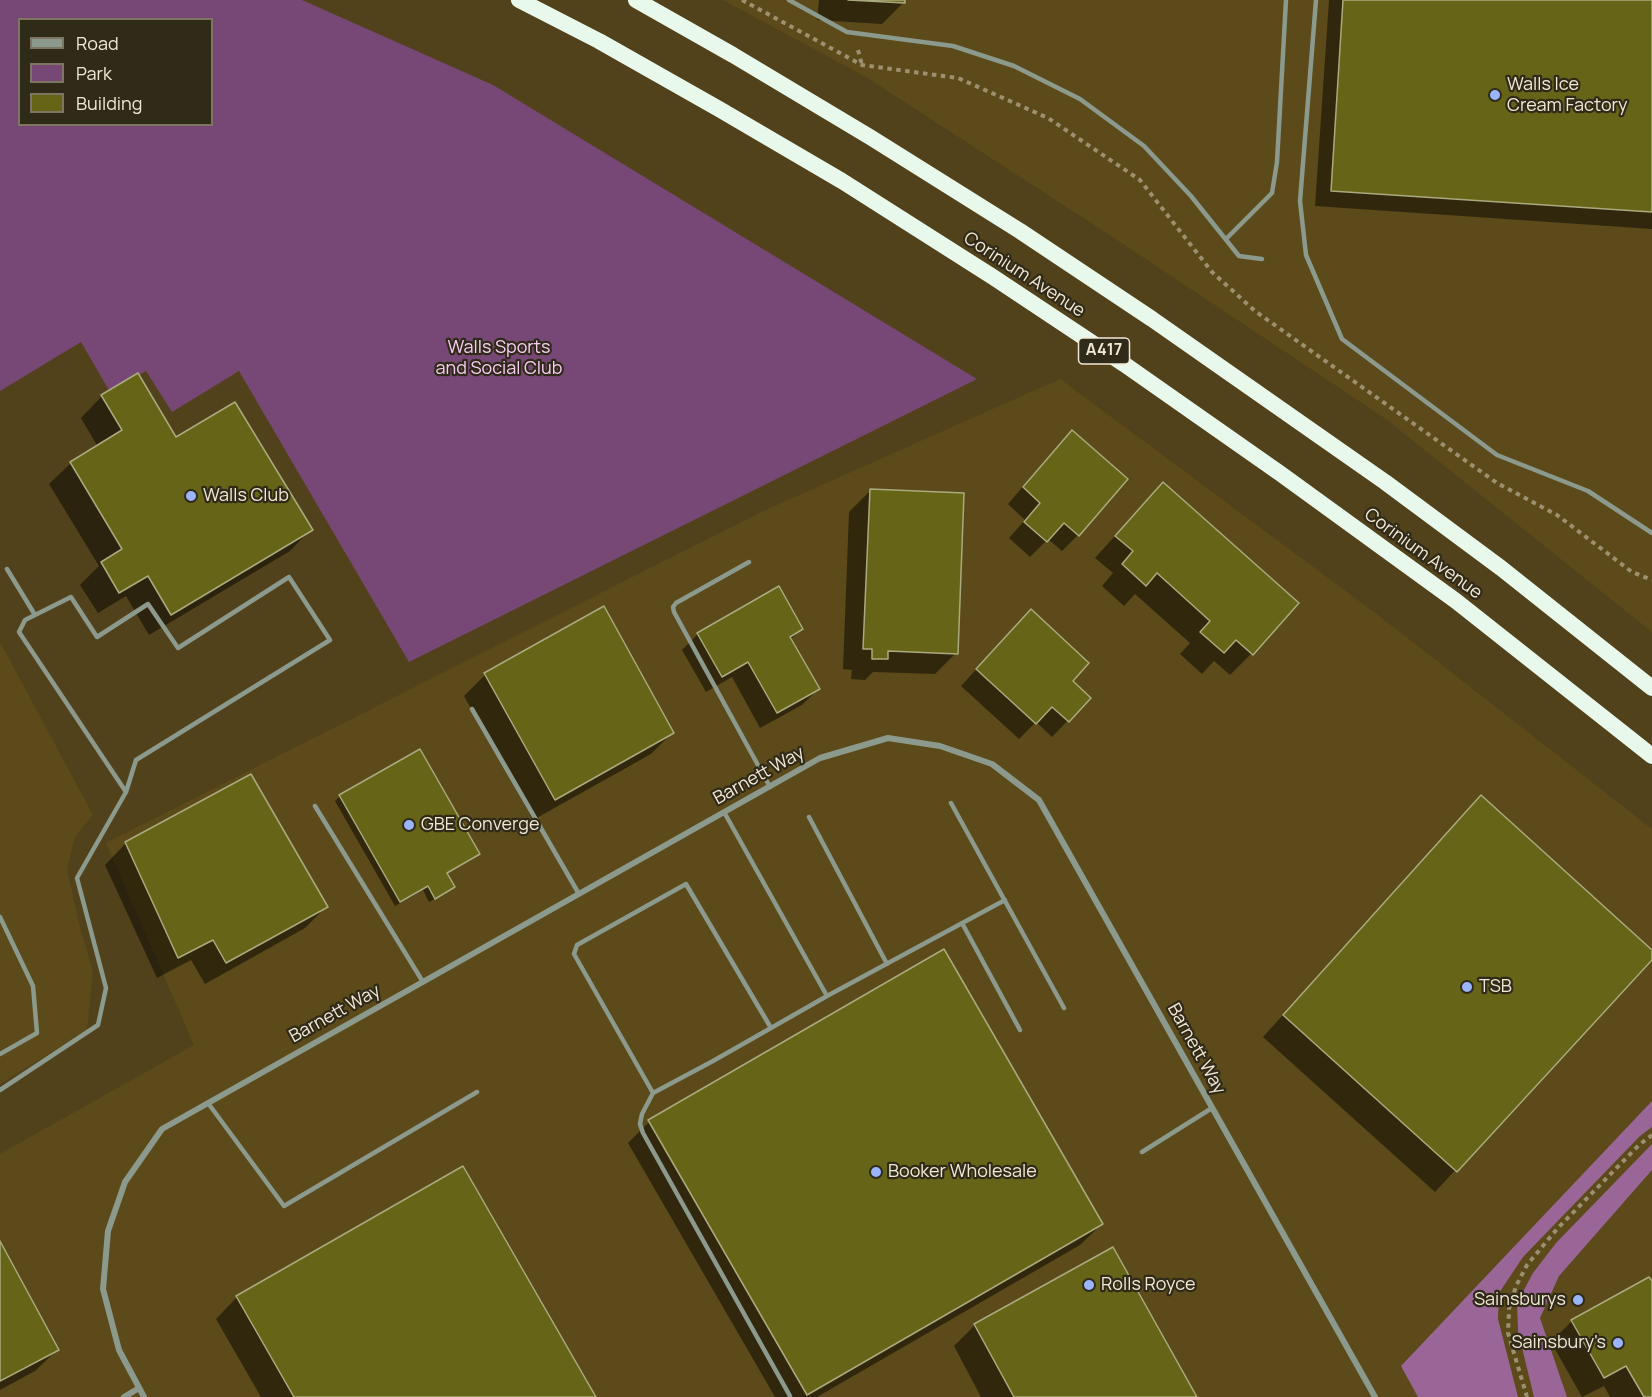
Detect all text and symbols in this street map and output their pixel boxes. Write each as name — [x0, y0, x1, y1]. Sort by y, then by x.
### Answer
legend — [18, 18, 213, 126]
text: Road — [76, 31, 119, 55]
text: Park — [76, 61, 112, 85]
place label: Walls Ice Cream Factory — [1507, 74, 1627, 116]
marker: Walls Ice Cream Factory — [1488, 88, 1502, 102]
text: Building — [76, 91, 142, 115]
street label: Corinium Avenue — [959, 228, 1089, 322]
park label: Walls Sports and Social Club — [436, 337, 562, 380]
road number: A417 — [1078, 338, 1130, 364]
place label: Walls Club — [203, 485, 289, 507]
marker: Walls Club — [184, 489, 198, 503]
street label: Corinium Avenue — [1360, 504, 1486, 604]
street label: Barnett Way — [710, 742, 808, 810]
place label: GBE Converge — [421, 814, 539, 836]
marker: GBE Converge — [402, 818, 416, 832]
place label: TSB — [1479, 976, 1512, 998]
street label: Barnett Way — [286, 980, 384, 1048]
marker: TSB — [1460, 980, 1474, 994]
street label: Barnett Way — [1162, 1000, 1230, 1098]
place label: Booker Wholesale — [888, 1161, 1037, 1183]
marker: Booker Wholesale — [869, 1165, 883, 1179]
place label: Rolls Royce — [1101, 1274, 1195, 1296]
marker: Rolls Royce — [1082, 1278, 1096, 1292]
place label: Sainsburys — [1474, 1289, 1566, 1311]
marker: Sainsburys — [1571, 1293, 1585, 1307]
place label: Sainsbury's — [1511, 1332, 1606, 1354]
marker: Sainsbury's — [1611, 1336, 1625, 1350]

